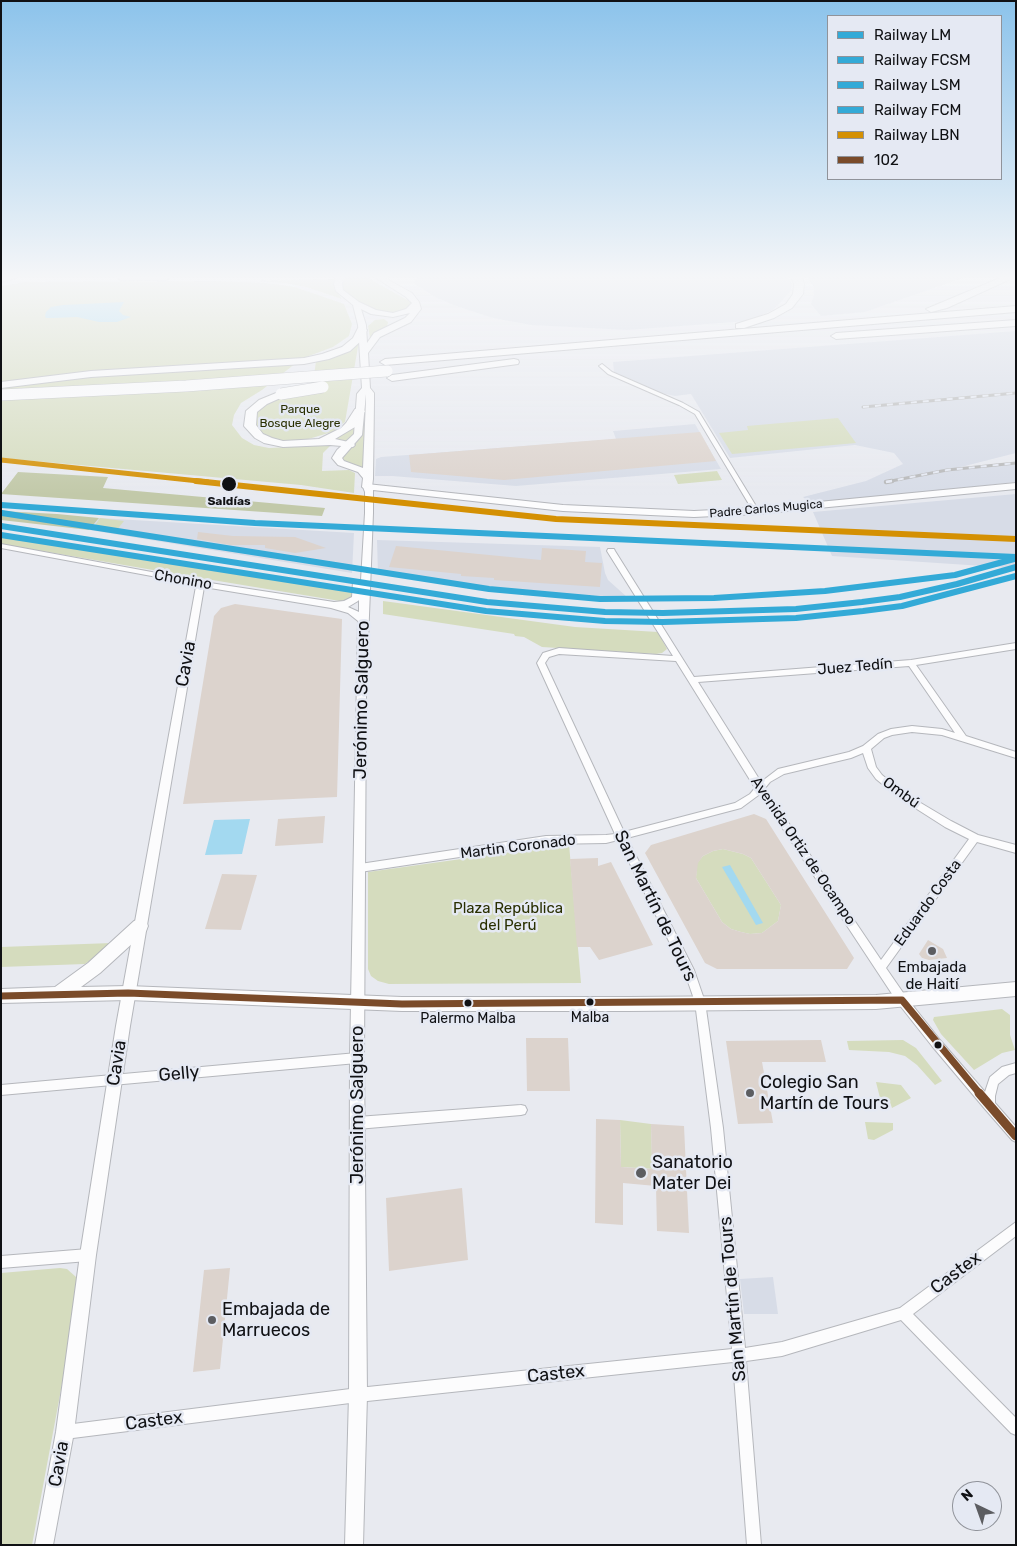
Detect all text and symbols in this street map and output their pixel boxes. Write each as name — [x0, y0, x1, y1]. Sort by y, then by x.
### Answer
legend — [827, 15, 1002, 180]
text: Railway LM — [874, 26, 951, 44]
text: Railway FCSM — [874, 51, 971, 69]
text: Railway LSM — [874, 76, 961, 94]
text: Railway FCM — [874, 101, 961, 119]
text: Railway LBN — [874, 126, 960, 144]
text: 102 — [874, 151, 899, 169]
park label: Parque Bosque Alegre — [259, 403, 341, 431]
marker: Saldías — [220, 475, 238, 493]
place label: Saldías — [207, 495, 251, 509]
street label: Padre Carlos Mugica — [709, 497, 823, 521]
street label: Chonino — [153, 566, 213, 594]
street label: Jerónimo Salguero — [350, 620, 374, 780]
street label: Cavia — [171, 639, 201, 689]
street label: Juez Tedín — [817, 655, 893, 679]
street label: Avenida Ortiz de Ocampo — [747, 773, 859, 929]
street label: Ombú — [879, 774, 923, 812]
street label: San Martín de Tours — [609, 827, 701, 985]
street label: Martin Coronado — [459, 831, 577, 863]
street label: Eduardo Costa — [891, 856, 965, 950]
park label: Plaza República del Perú — [453, 900, 563, 935]
marker: Embajada de Haití — [926, 945, 938, 957]
place label: Embajada de Haití — [897, 959, 967, 994]
marker: Malba — [585, 997, 595, 1007]
marker: Palermo Malba — [463, 998, 473, 1008]
place label: Malba — [571, 1010, 609, 1026]
place label: Palermo Malba — [420, 1011, 516, 1027]
street label: Jerónimo Salguero — [347, 1026, 369, 1184]
street label: Cavia — [103, 1039, 131, 1087]
unlabelled marker — [933, 1040, 943, 1050]
street label: Gelly — [158, 1061, 200, 1087]
place label: Colegio San Martín de Tours — [760, 1072, 889, 1114]
marker: Colegio San Martín de Tours — [744, 1087, 756, 1099]
place label: Sanatorio Mater Dei — [652, 1152, 733, 1194]
marker: Sanatorio Mater Dei — [634, 1166, 648, 1180]
street label: San Martín de Tours — [715, 1216, 751, 1382]
street label: Castex — [926, 1247, 986, 1299]
place label: Embajada de Marruecos — [222, 1299, 330, 1342]
marker: Embajada de Marruecos — [206, 1314, 218, 1326]
street label: Castex — [526, 1360, 586, 1388]
street label: Castex — [124, 1407, 184, 1435]
street label: Cavia — [44, 1439, 74, 1489]
north arrow — [952, 1481, 1002, 1531]
text: N — [958, 1486, 977, 1505]

